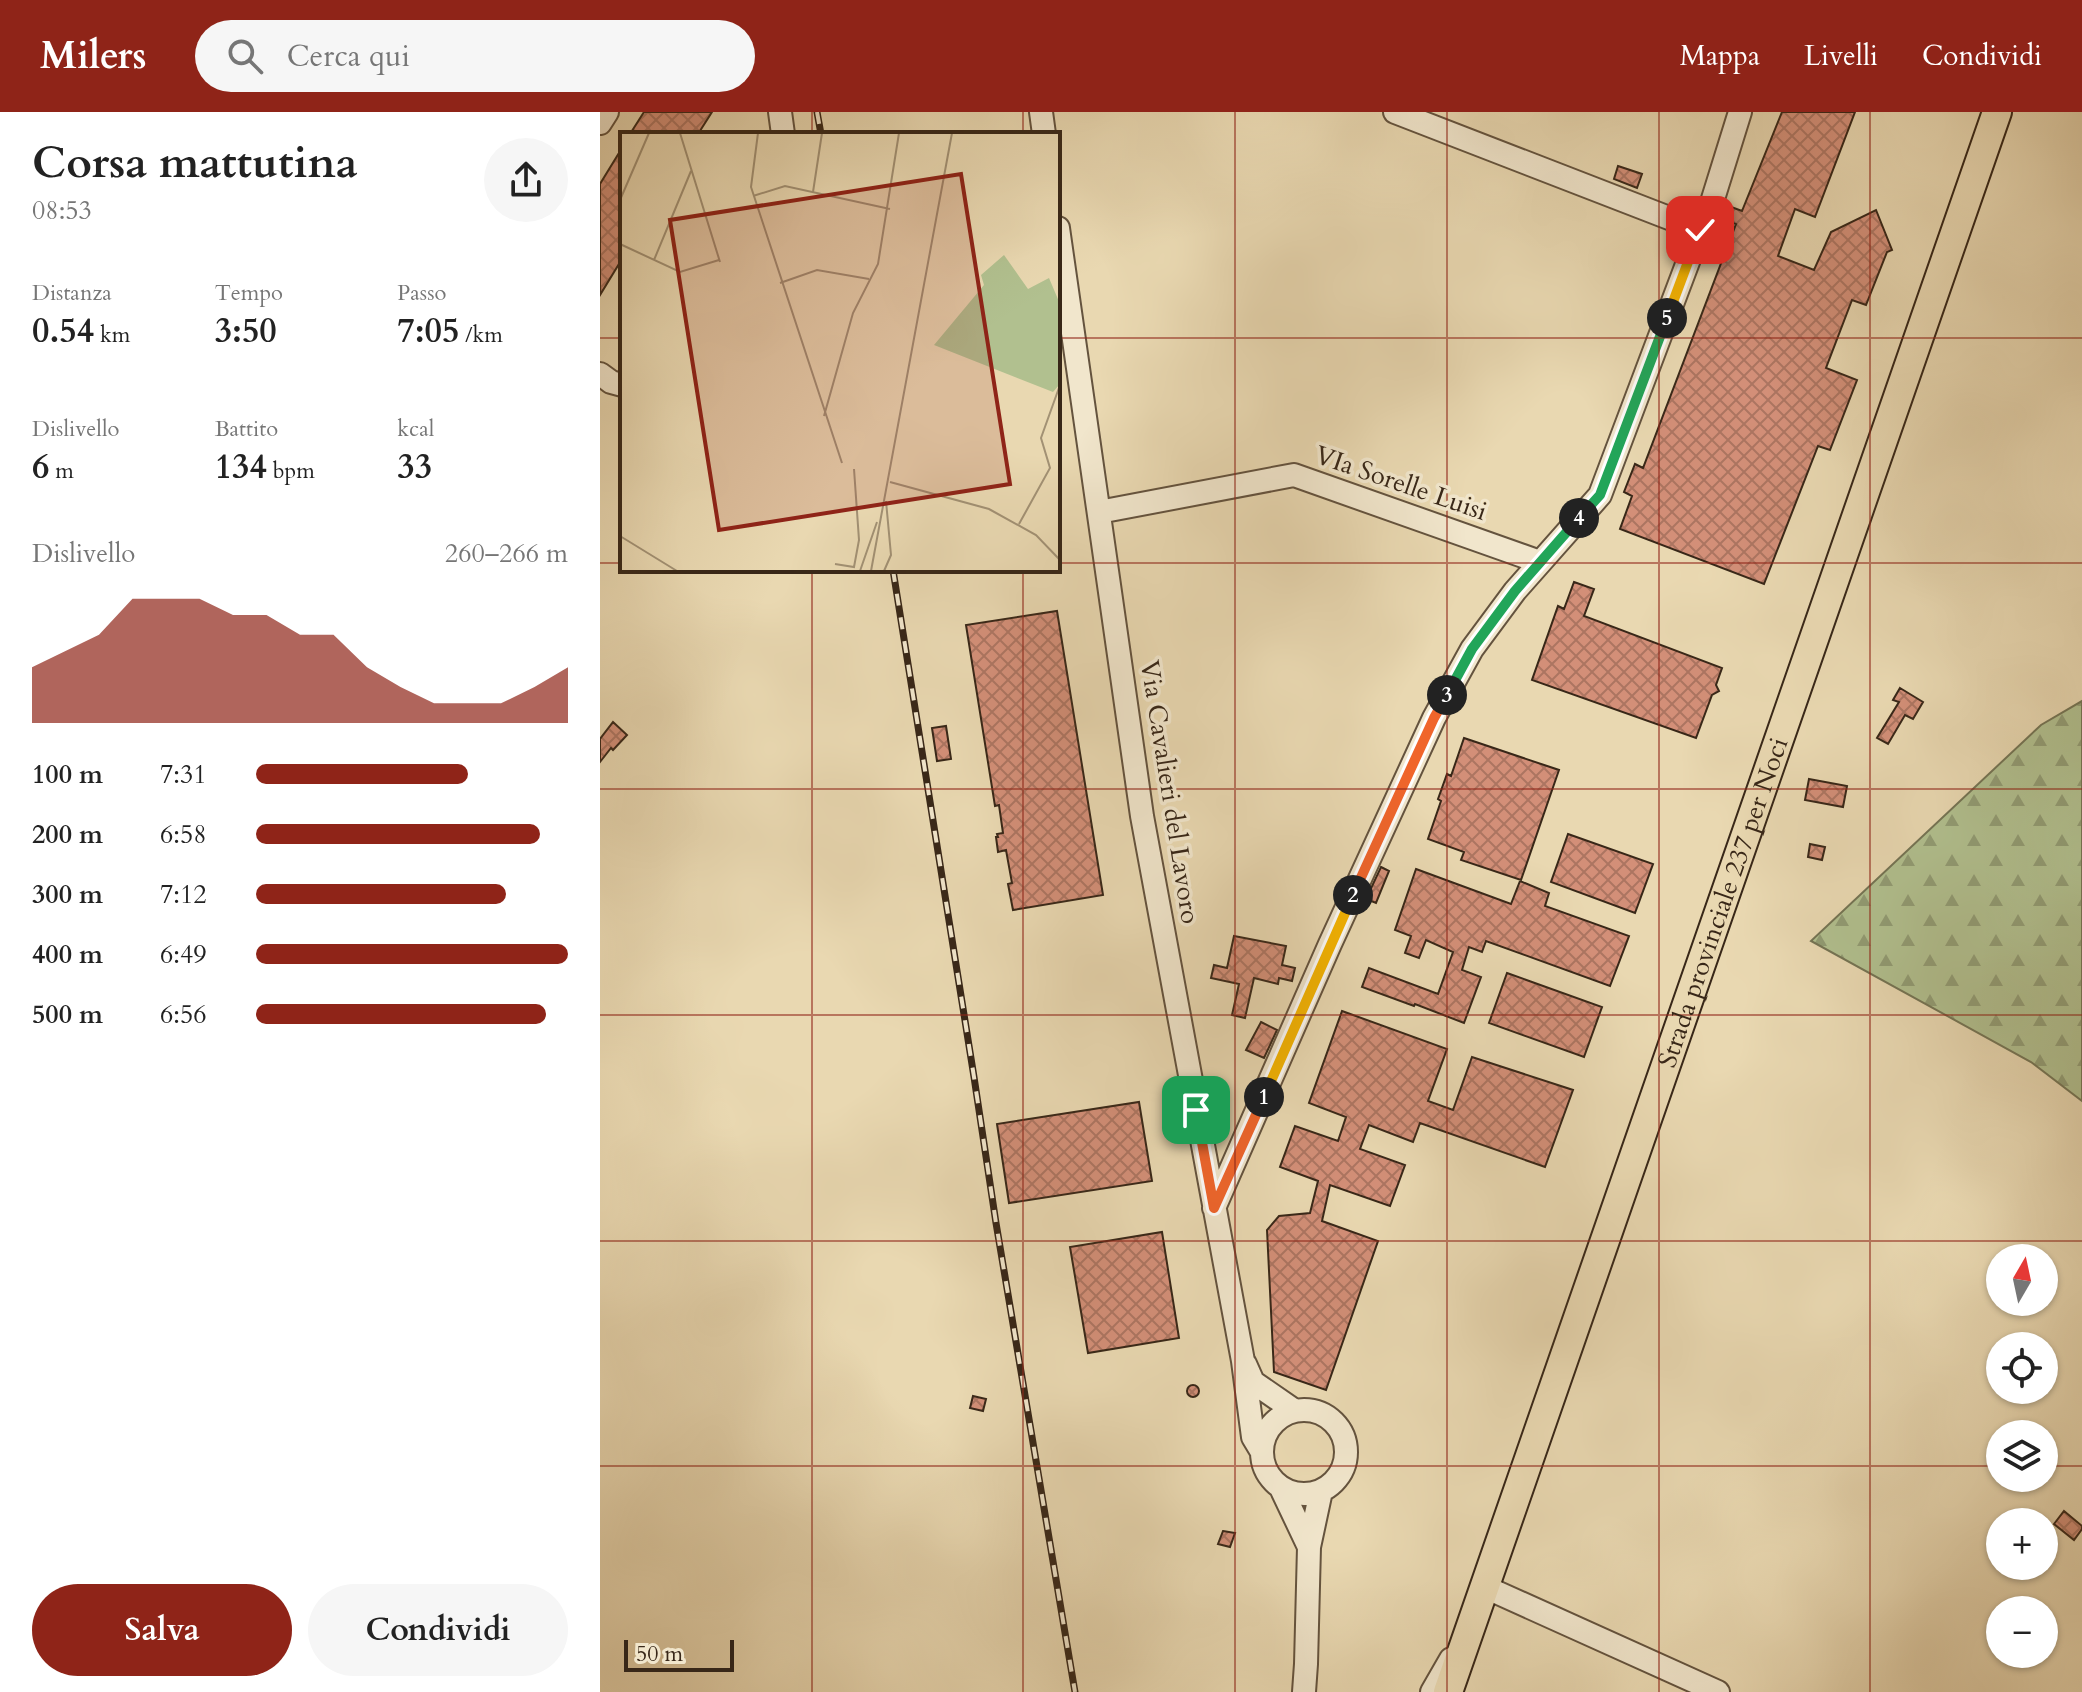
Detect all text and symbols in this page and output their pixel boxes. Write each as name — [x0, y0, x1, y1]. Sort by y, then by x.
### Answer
search box — [195, 20, 755, 92]
text: Milers — [40, 30, 147, 82]
icon: search — [223, 34, 267, 78]
text: Cerca qui — [287, 36, 410, 77]
text: Mappa — [1680, 37, 1760, 75]
text: Livelli — [1804, 37, 1878, 75]
text: Condividi — [1922, 37, 2042, 75]
inset map — [620, 132, 1060, 572]
text: Corsa mattutina — [32, 133, 358, 193]
button: share — [484, 138, 568, 222]
text: 08:53 — [32, 193, 92, 228]
pin — [1666, 196, 1734, 264]
icon: check — [1678, 208, 1722, 252]
text: Distanza — [32, 278, 112, 308]
text: Tempo — [215, 278, 283, 308]
text: Passo — [397, 278, 446, 308]
pin: 5 — [1647, 298, 1687, 338]
text: 5 — [1661, 303, 1673, 333]
text: 0.54 — [32, 308, 94, 354]
text: 3:50 — [215, 308, 277, 354]
text: 7:05 — [397, 308, 459, 354]
text: km — [94, 320, 130, 350]
text: /km — [459, 320, 503, 350]
text: Dislivello — [32, 414, 119, 444]
text: Battito — [215, 414, 278, 444]
text: kcal — [397, 414, 434, 444]
street label: VIa Sorelle Luisi — [1310, 437, 1492, 529]
text: 6 — [32, 444, 49, 490]
text: 134 — [215, 444, 267, 490]
text: 33 — [397, 444, 432, 490]
text: m — [49, 456, 74, 486]
text: bpm — [267, 456, 315, 486]
pin: 4 — [1559, 498, 1599, 538]
text: 4 — [1573, 503, 1585, 533]
text: Dislivello — [32, 536, 135, 571]
text: 260–266 m — [445, 536, 568, 571]
street label: Via Cavalieri del Lavoro — [1132, 658, 1208, 926]
pin: 3 — [1427, 675, 1467, 715]
text: 3 — [1441, 680, 1453, 710]
street label: Strada provinciale 237 per Noci — [1649, 733, 1796, 1072]
text: 100 m — [32, 757, 103, 792]
text: 7:31 — [160, 757, 207, 792]
text: 200 m — [32, 817, 103, 852]
text: 6:58 — [160, 817, 207, 852]
pin: 2 — [1333, 875, 1373, 915]
text: 300 m — [32, 877, 103, 912]
text: 7:12 — [160, 877, 207, 912]
text: 2 — [1347, 880, 1359, 910]
text: 400 m — [32, 937, 103, 972]
text: 6:49 — [160, 937, 207, 972]
text: 500 m — [32, 997, 103, 1032]
text: 6:56 — [160, 997, 207, 1032]
pin — [1162, 1076, 1230, 1144]
pin: 1 — [1244, 1077, 1284, 1117]
text: 1 — [1258, 1082, 1270, 1112]
icon: arrive — [1174, 1088, 1218, 1132]
north arrow — [1986, 1244, 2058, 1316]
map controls — [1986, 1244, 2058, 1668]
button: locate — [1986, 1332, 2058, 1404]
button: layers — [1986, 1420, 2058, 1492]
button: + — [1986, 1508, 2058, 1580]
button: Salva — [32, 1584, 292, 1676]
button: Condividi — [308, 1584, 568, 1676]
button: − — [1986, 1596, 2058, 1668]
scale bar — [624, 1636, 734, 1672]
text: 50 m — [636, 1639, 683, 1669]

